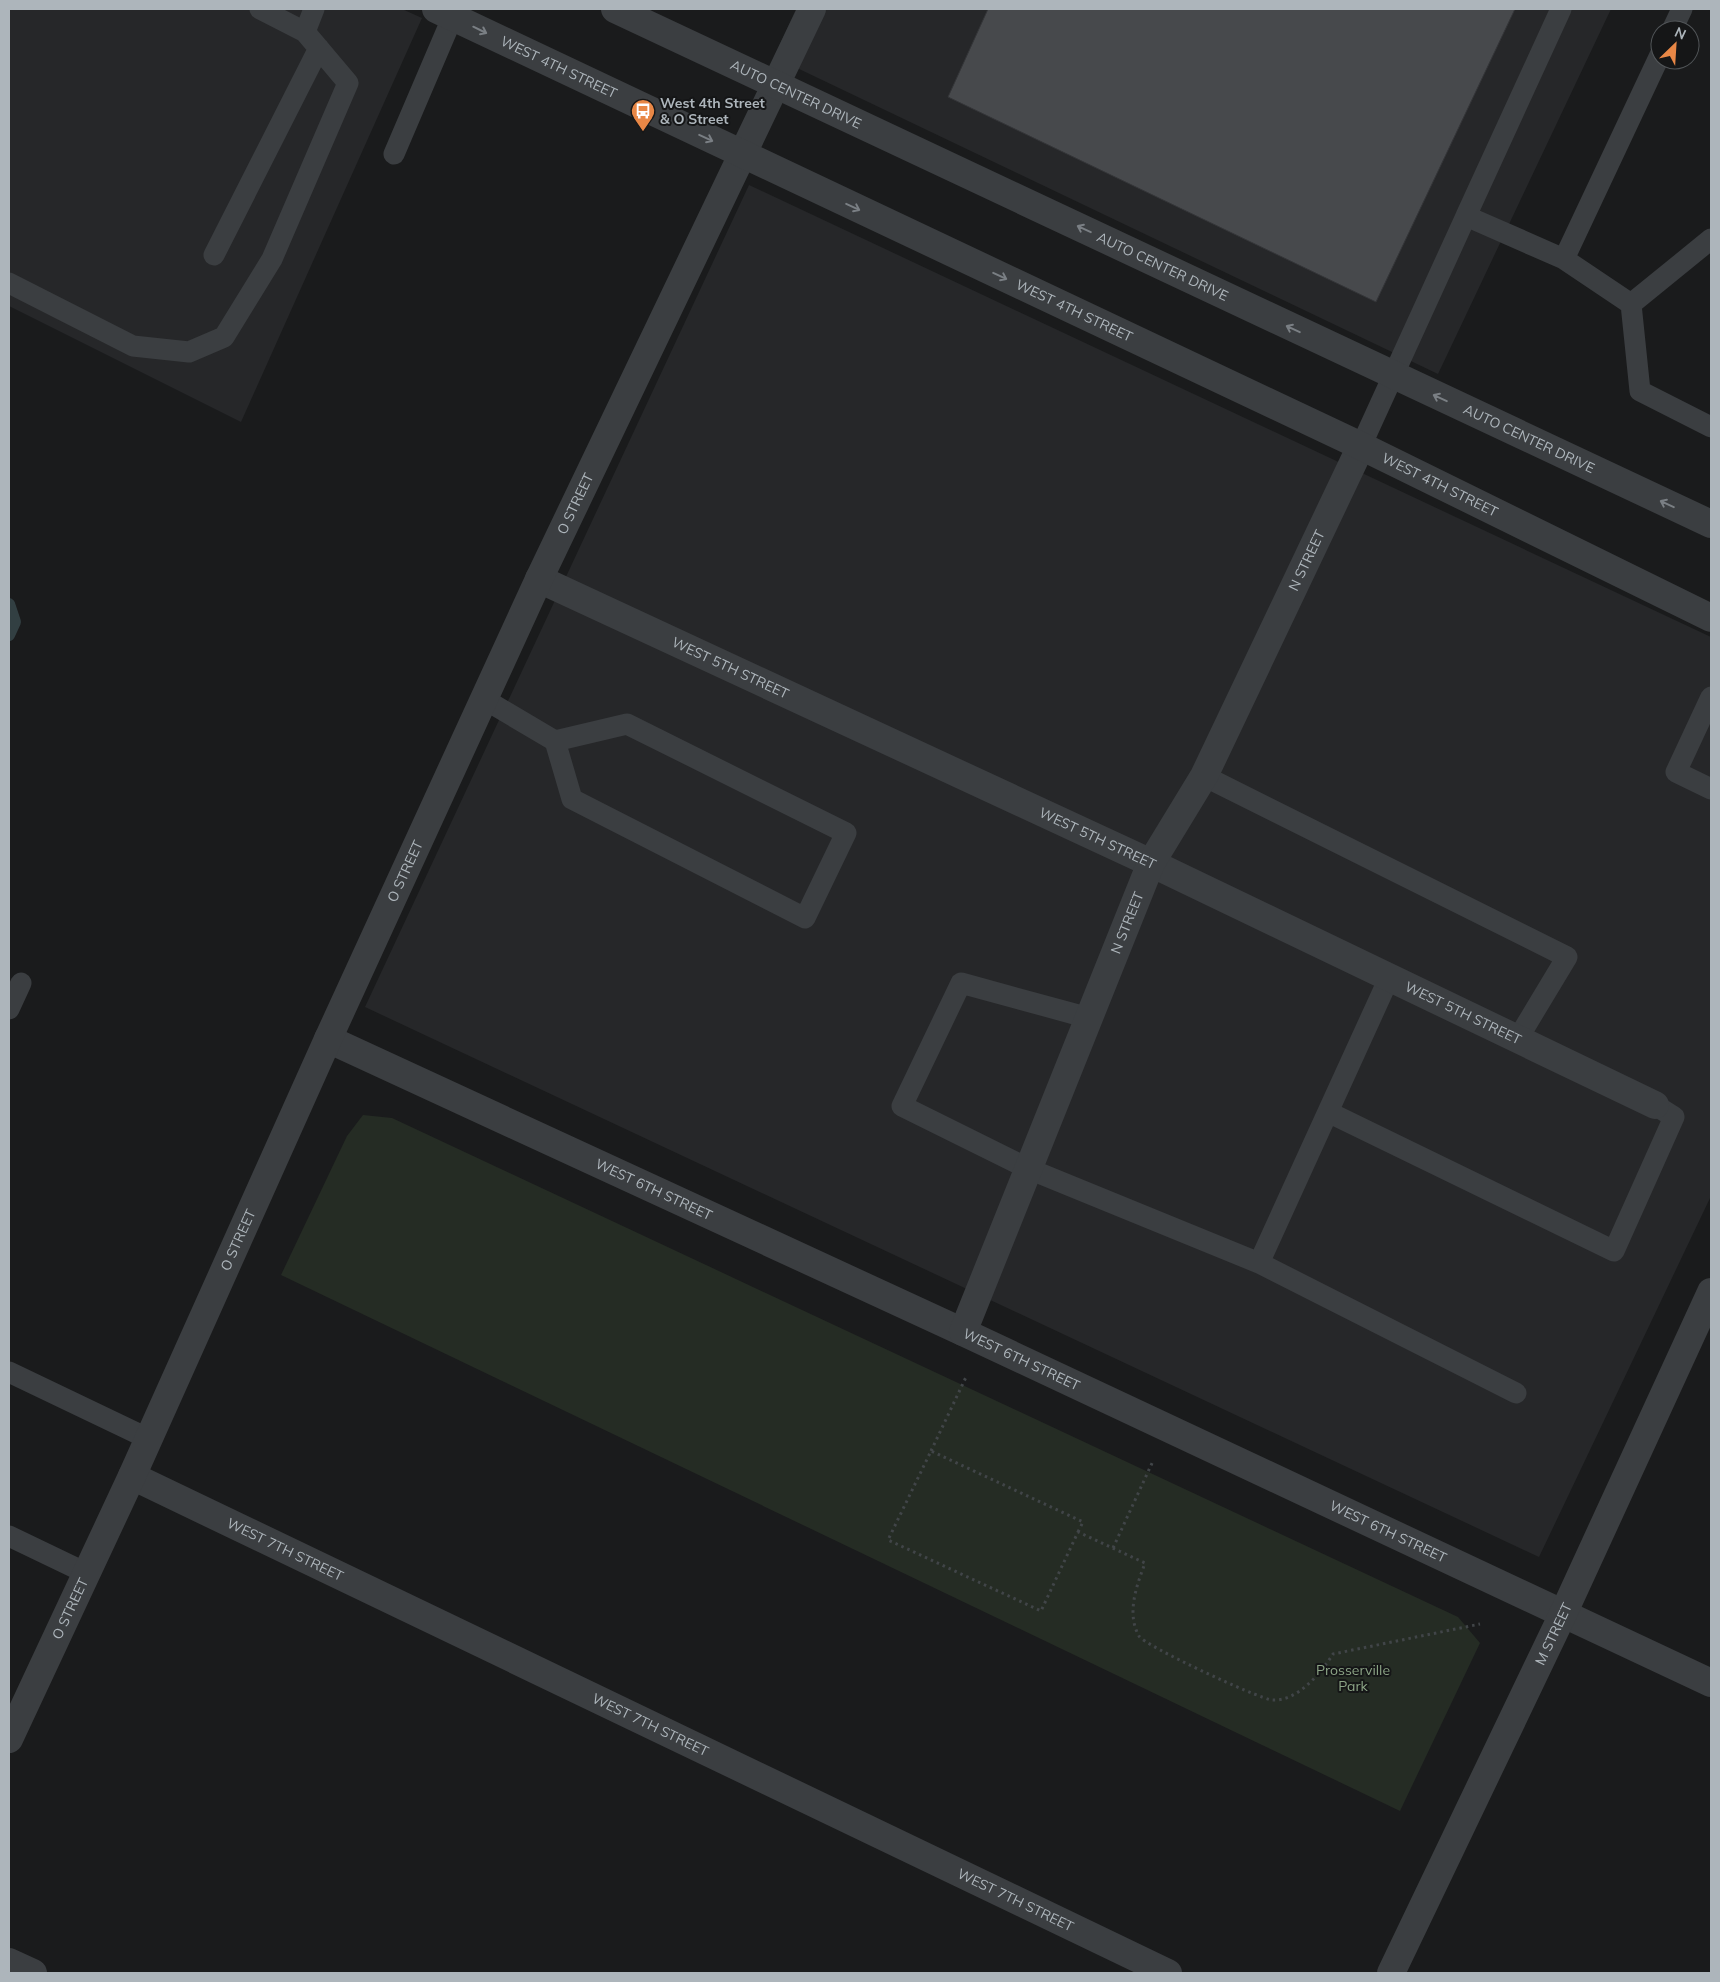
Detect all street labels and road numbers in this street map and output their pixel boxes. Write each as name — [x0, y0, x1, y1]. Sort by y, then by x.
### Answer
street label: WEST 4TH STREET — [498, 32, 621, 103]
street label: AUTO CENTER DRIVE — [727, 56, 865, 133]
street label: AUTO CENTER DRIVE — [1094, 228, 1231, 305]
street label: WEST 4TH STREET — [1013, 275, 1136, 346]
street label: AUTO CENTER DRIVE — [1461, 400, 1598, 477]
street label: WEST 4TH STREET — [1379, 449, 1501, 521]
street label: O STREET — [553, 469, 598, 537]
street label: N STREET — [1284, 526, 1329, 594]
street label: WEST 5TH STREET — [669, 633, 792, 703]
street label: WEST 5TH STREET — [1036, 803, 1160, 873]
street label: O STREET — [383, 837, 427, 905]
street label: N STREET — [1107, 888, 1148, 956]
street label: WEST 5TH STREET — [1402, 977, 1525, 1049]
street label: WEST 6TH STREET — [593, 1155, 716, 1224]
street label: O STREET — [216, 1206, 260, 1274]
street label: WEST 6TH STREET — [960, 1324, 1083, 1395]
street label: WEST 6TH STREET — [1327, 1496, 1450, 1567]
street label: WEST 7TH STREET — [224, 1514, 347, 1585]
street label: O STREET — [48, 1574, 92, 1642]
street label: M STREET — [1531, 1599, 1576, 1668]
street label: WEST 7TH STREET — [589, 1689, 712, 1761]
street label: WEST 7TH STREET — [954, 1864, 1077, 1936]

